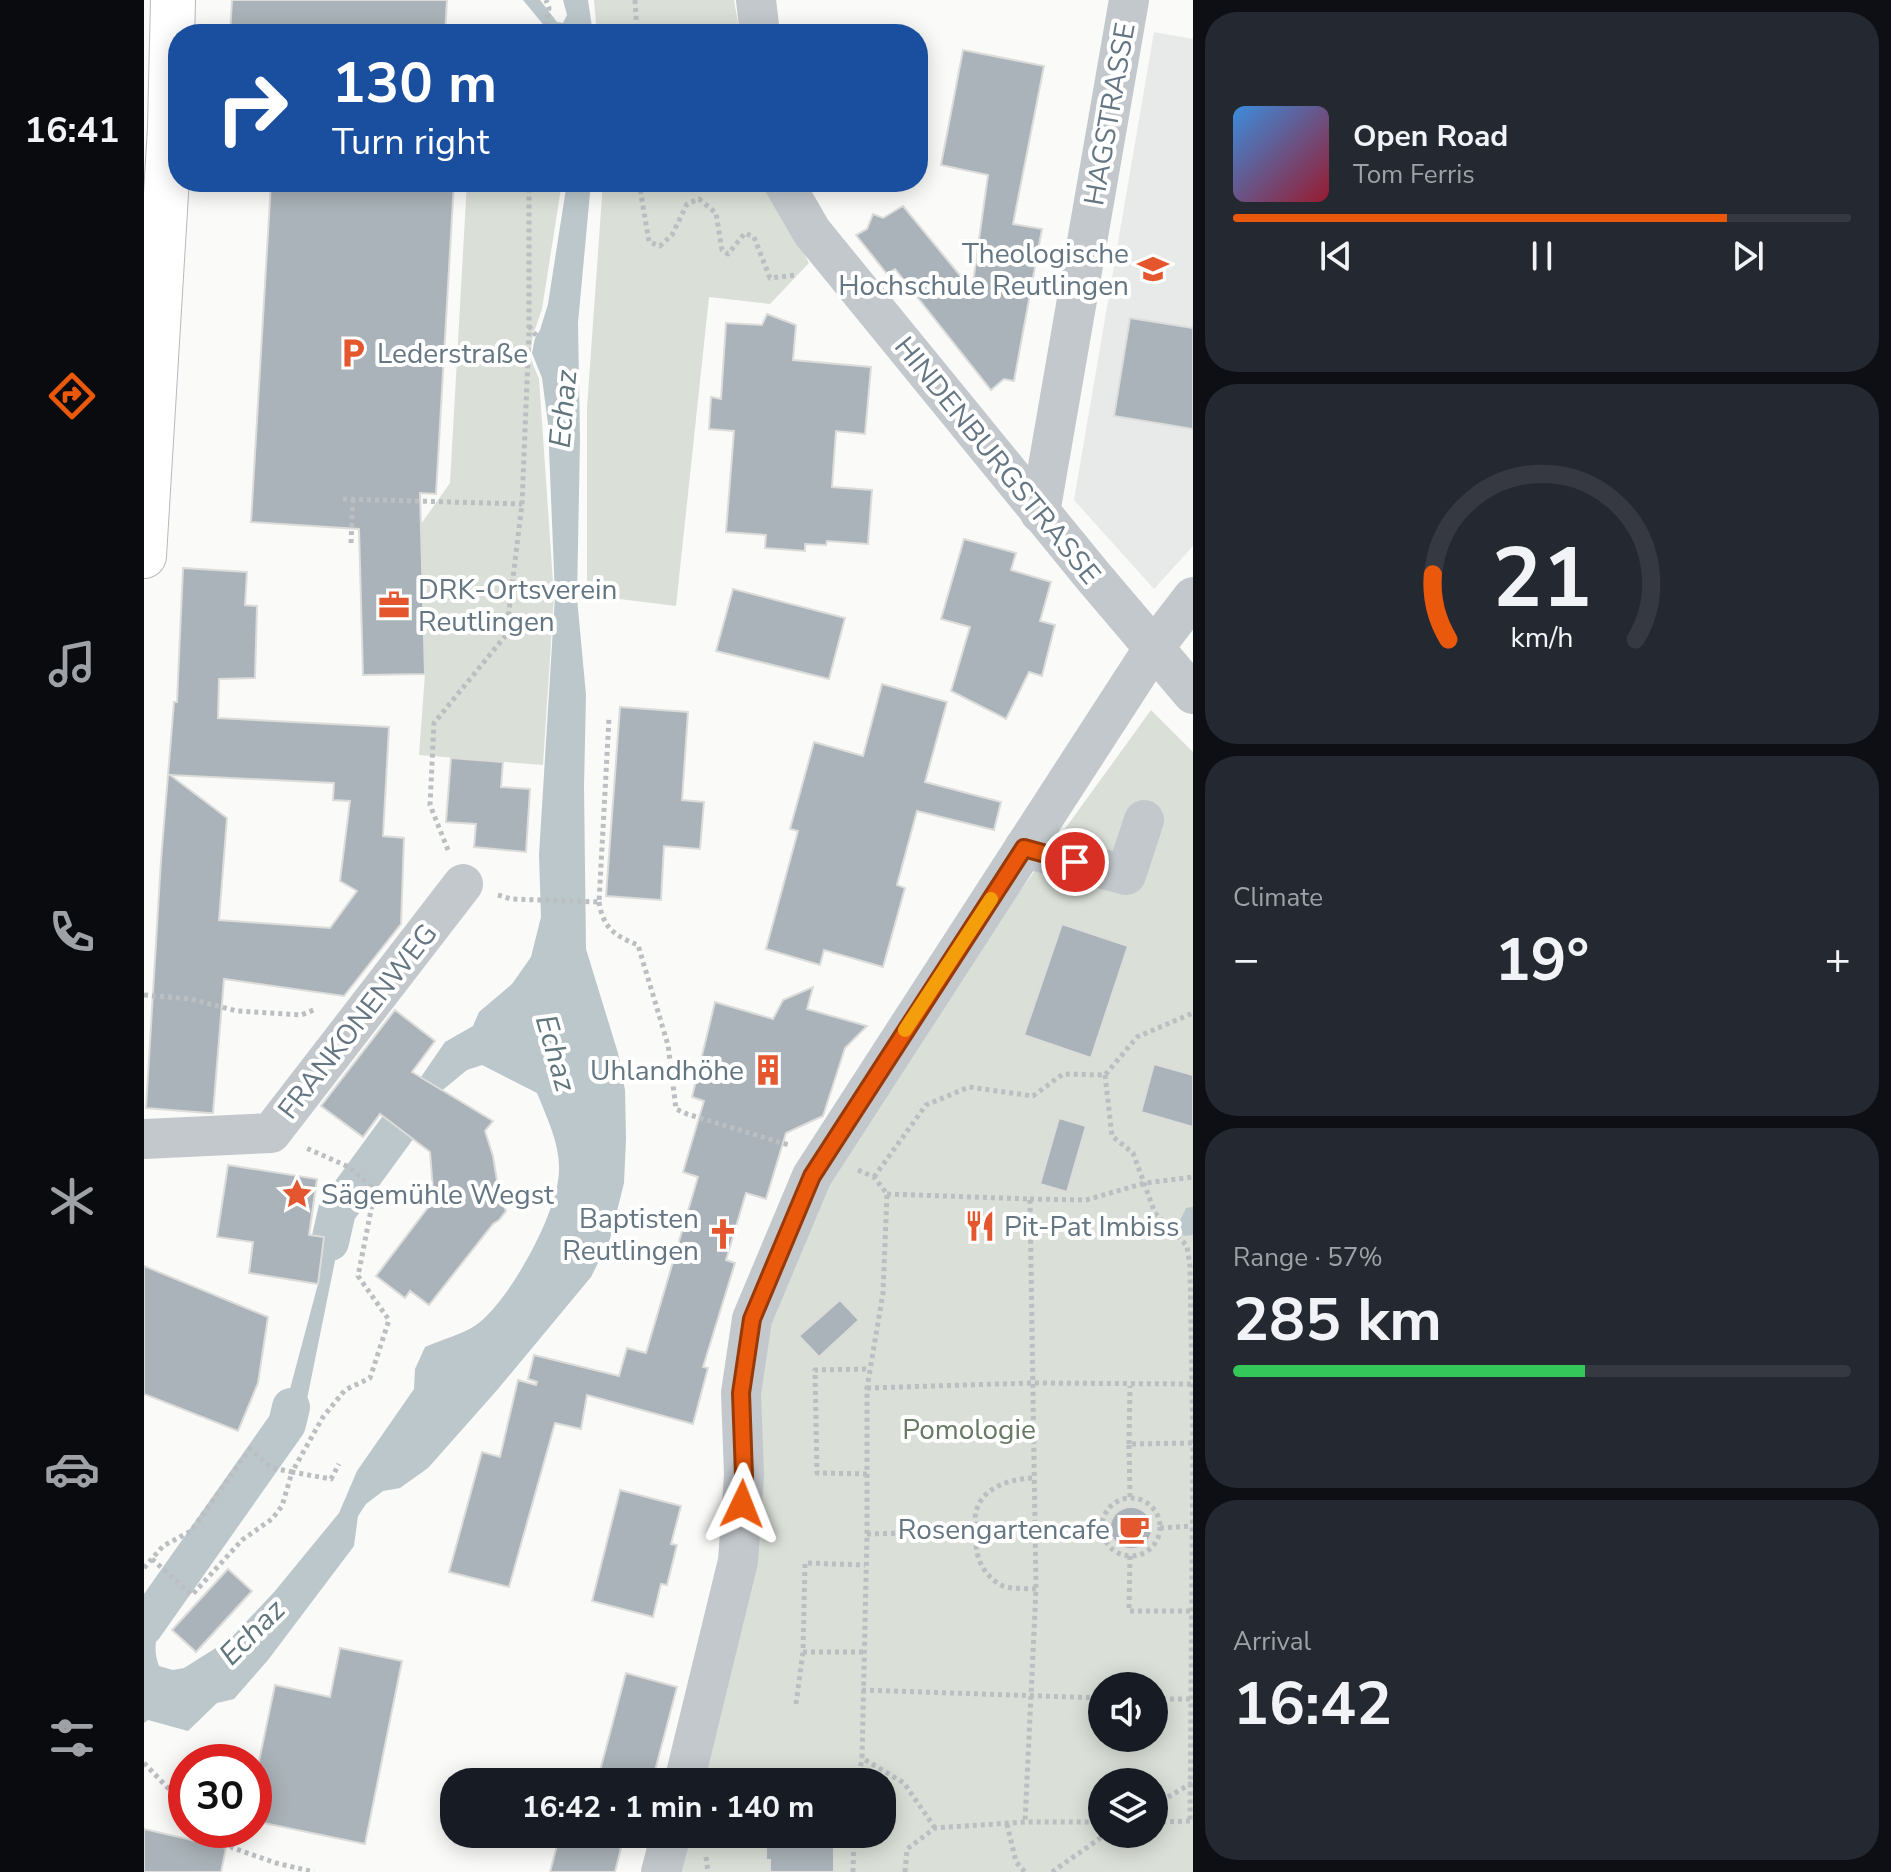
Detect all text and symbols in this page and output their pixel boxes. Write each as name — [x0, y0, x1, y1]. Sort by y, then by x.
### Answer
street label: HAGSTRASSE — [1075, 20, 1145, 208]
text: 130 m — [332, 45, 497, 122]
icon: right — [200, 56, 304, 160]
text: 16:41 — [24, 106, 120, 155]
text: Open Road — [1353, 116, 1508, 157]
text: Turn right — [332, 118, 489, 167]
text: Tom Ferris — [1353, 157, 1475, 192]
icon: previous — [1314, 234, 1358, 278]
icon: pause — [1520, 234, 1564, 278]
icon: next — [1726, 234, 1770, 278]
place label: Theologische Hochschule Reutlingen — [838, 235, 1129, 305]
school or university icon: Theologische Hochschule Reutlingen — [1136, 252, 1170, 286]
street label: HINDENBURGSTRASSE — [885, 329, 1109, 592]
place label: Lederstraße — [377, 335, 528, 373]
parking icon: Lederstraße — [336, 336, 370, 370]
icon: directions — [44, 368, 100, 424]
water label: Echaz — [540, 368, 587, 450]
text: 21 — [1492, 522, 1592, 635]
place label: DRK-Ortsverein Reutlingen — [418, 571, 617, 641]
office icon: DRK-Ortsverein Reutlingen — [377, 588, 411, 622]
text: km/h — [1511, 618, 1573, 657]
icon: music — [44, 636, 100, 692]
pin — [1041, 828, 1109, 896]
icon: arrive — [1053, 840, 1097, 884]
text: Climate — [1233, 880, 1323, 915]
icon: phone — [44, 904, 100, 960]
street label: FRANKONENWEG — [269, 916, 446, 1127]
text: 19° — [1495, 919, 1589, 1001]
text: − — [1233, 930, 1259, 990]
text: + — [1825, 930, 1851, 990]
water label: Echaz — [525, 1010, 586, 1096]
place label: Uhlandhöhe — [590, 1052, 744, 1090]
building icon: Uhlandhöhe — [751, 1053, 785, 1087]
icon: climate — [44, 1173, 100, 1229]
place label: Sägemühle Wegst — [321, 1176, 554, 1214]
place icon: Sägemühle Wegst — [280, 1177, 314, 1211]
place label: Baptisten Reutlingen — [562, 1200, 699, 1270]
place label: Pit-Pat Imbiss — [1004, 1208, 1179, 1246]
restaurant icon: Pit-Pat Imbiss — [963, 1209, 997, 1243]
church icon: Baptisten Reutlingen — [706, 1217, 740, 1251]
text: Range · 57% — [1233, 1240, 1383, 1275]
text: 285 km — [1233, 1279, 1442, 1361]
park label: Pomologie — [902, 1411, 1036, 1449]
icon: car — [44, 1441, 100, 1497]
position arrow — [700, 1462, 784, 1546]
place label: Rosengartencafe — [898, 1511, 1110, 1549]
cafe icon: Rosengartencafe — [1117, 1512, 1151, 1546]
water label: Echaz — [210, 1590, 295, 1674]
text: Arrival — [1233, 1624, 1311, 1659]
text: 16:42 — [1233, 1663, 1392, 1745]
map controls — [1088, 1672, 1168, 1848]
button: sound — [1088, 1672, 1168, 1752]
icon: filters — [44, 1710, 100, 1766]
speed limit sign: 30 — [168, 1744, 272, 1848]
button: layers — [1088, 1768, 1168, 1848]
text: 16:42 · 1 min · 140 m — [522, 1787, 814, 1828]

